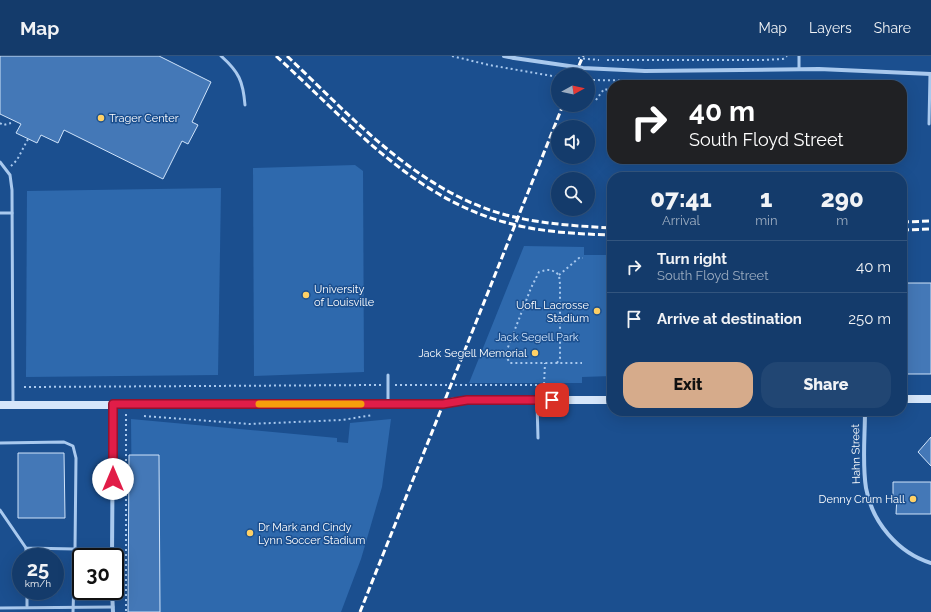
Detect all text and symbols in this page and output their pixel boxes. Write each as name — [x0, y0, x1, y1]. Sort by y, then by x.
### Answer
text: Map — [20, 17, 59, 39]
text: Map — [759, 20, 787, 36]
text: Layers — [809, 20, 852, 36]
text: Share — [874, 20, 911, 36]
north arrow — [551, 68, 595, 112]
map controls — [551, 68, 595, 216]
text: 40 m — [689, 95, 755, 128]
icon: right — [623, 96, 675, 148]
place label: Trager Center — [109, 112, 179, 125]
marker: Trager Center — [96, 113, 106, 123]
button: sound — [551, 120, 595, 164]
text: South Floyd Street — [689, 129, 843, 150]
button: search — [551, 172, 595, 216]
text: 07:41 — [650, 184, 712, 213]
text: 1 — [760, 184, 773, 213]
text: 290 — [821, 184, 864, 213]
text: Arrival — [662, 213, 700, 228]
text: min — [755, 213, 778, 228]
text: m — [836, 213, 848, 228]
text: Turn right — [657, 250, 727, 268]
icon: right — [623, 256, 645, 278]
text: 40 m — [856, 258, 891, 276]
text: South Floyd Street — [657, 268, 769, 283]
place label: University of Louisville — [314, 283, 375, 309]
marker: University of Louisville — [301, 290, 311, 300]
place label: UofL Lacrosse Stadium — [516, 299, 590, 325]
marker: UofL Lacrosse Stadium — [592, 306, 602, 316]
icon: arrive — [623, 308, 645, 330]
text: Arrive at destination — [657, 310, 802, 328]
text: 250 m — [848, 310, 891, 328]
park label: Jack Segell Park — [495, 331, 579, 344]
place label: Jack Segell Memorial — [418, 347, 527, 360]
marker: Jack Segell Memorial — [530, 348, 540, 358]
button: Exit — [623, 362, 753, 408]
button: Share — [761, 362, 891, 408]
pin — [535, 383, 569, 417]
icon: arrive — [541, 389, 563, 411]
street label: Hahn Street — [849, 423, 863, 484]
position arrow — [92, 458, 134, 500]
place label: Denny Crum Hall — [819, 493, 905, 506]
marker: Denny Crum Hall — [908, 494, 918, 504]
place label: Dr Mark and Cindy Lynn Soccer Stadium — [258, 521, 365, 547]
marker: Dr Mark and Cindy Lynn Soccer Stadium — [245, 528, 255, 538]
speed limit sign: 30 — [72, 548, 124, 600]
text: 25 — [27, 557, 49, 581]
text: km/h — [25, 578, 51, 589]

